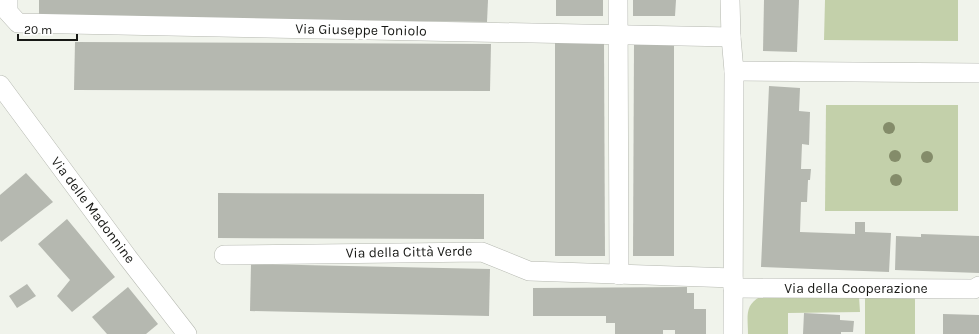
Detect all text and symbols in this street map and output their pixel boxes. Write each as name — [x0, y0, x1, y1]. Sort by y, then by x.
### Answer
scale bar — [18, 16, 77, 42]
street label: Via Giuseppe Toniolo — [295, 20, 427, 40]
text: 20 m — [24, 23, 52, 37]
street label: Via delle Madonnine — [47, 153, 139, 267]
street label: Via della Città Verde — [345, 242, 473, 262]
street label: Via della Cooperazione — [784, 280, 928, 297]

